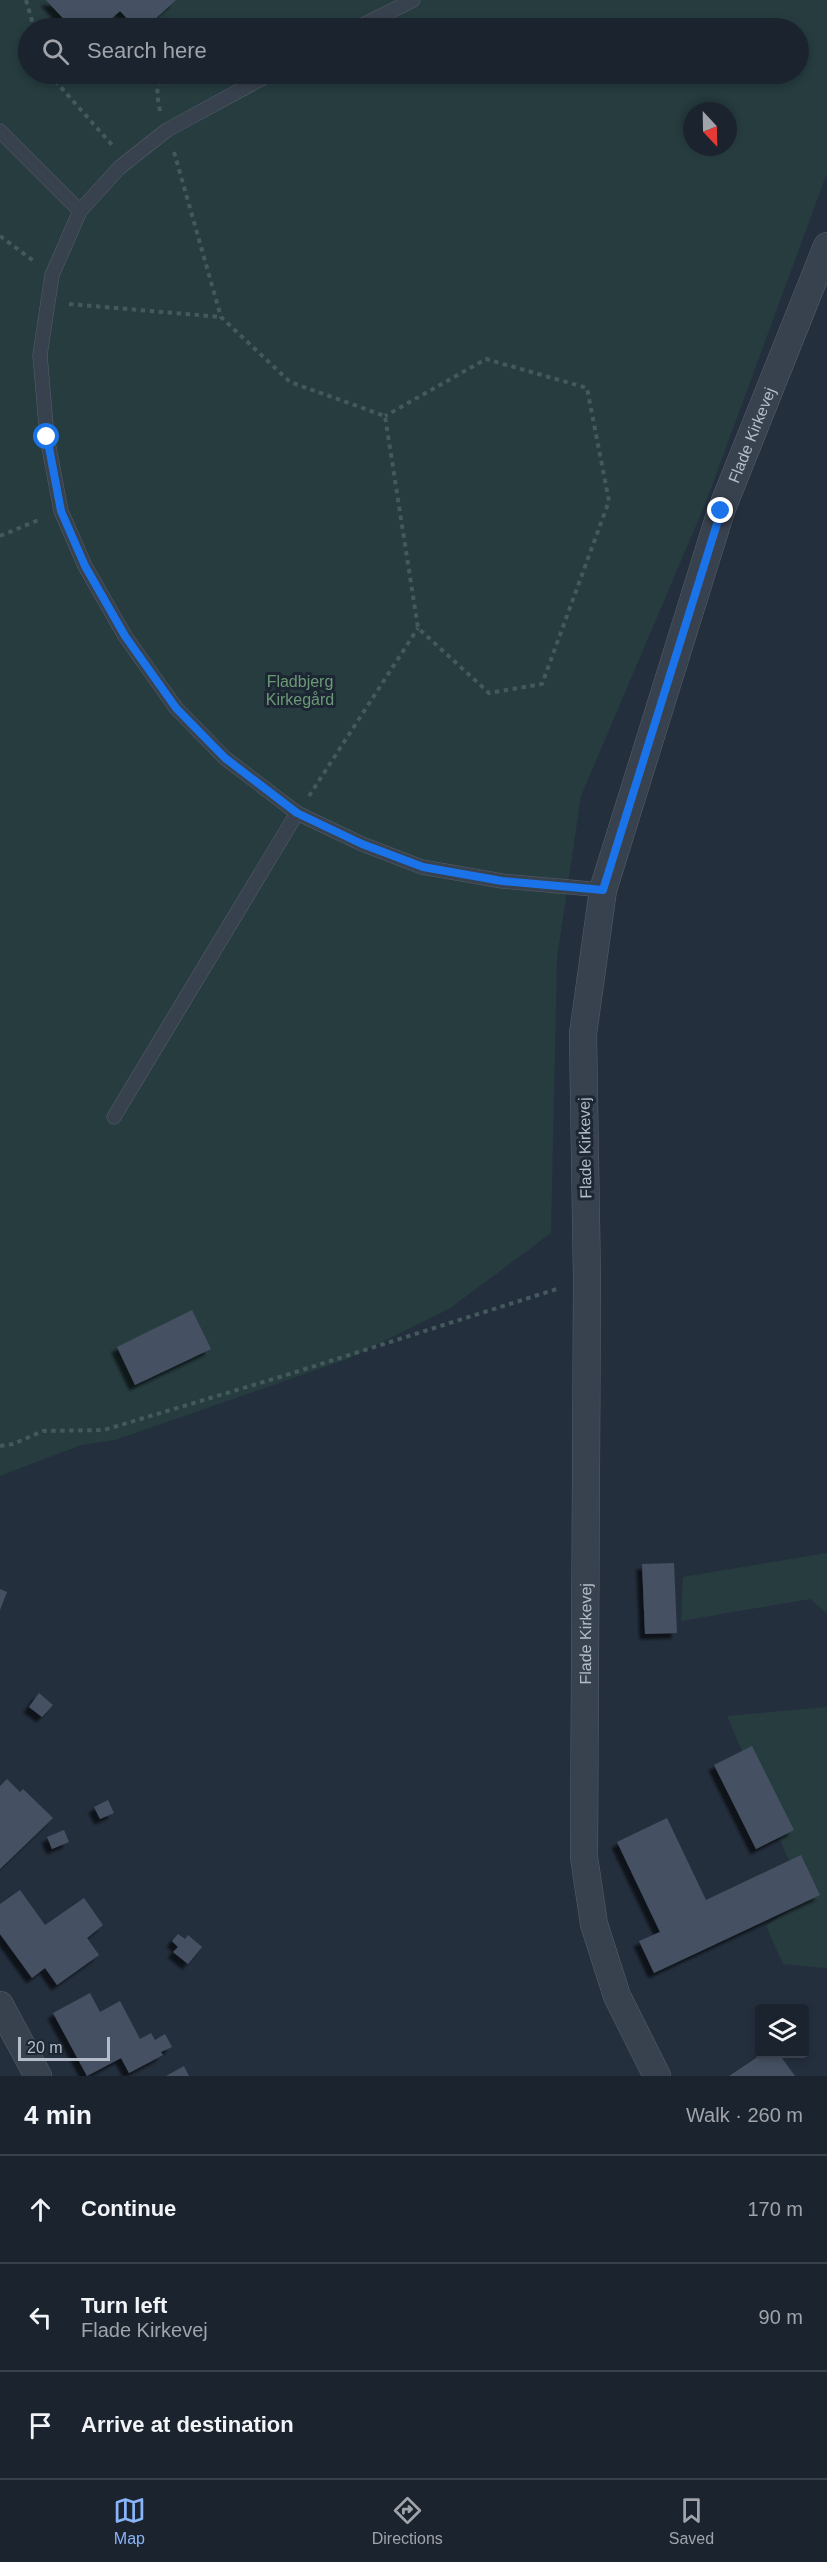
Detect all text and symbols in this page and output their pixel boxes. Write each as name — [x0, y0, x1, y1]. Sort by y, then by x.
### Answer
search box — [18, 18, 809, 84]
icon: search — [39, 35, 72, 68]
text: Search here — [87, 38, 207, 63]
north arrow — [683, 102, 737, 156]
street label: Flade Kirkevej — [725, 385, 778, 485]
route start — [33, 423, 59, 449]
route end — [707, 497, 733, 523]
park label: Fladbjerg Kirkegård — [266, 673, 334, 708]
street label: Flade Kirkevej — [576, 1097, 594, 1199]
street label: Flade Kirkevej — [576, 1583, 594, 1685]
map controls — [755, 2004, 809, 2058]
button: layers — [755, 2004, 809, 2058]
scale bar — [18, 2034, 110, 2062]
text: 20 m — [27, 2039, 63, 2056]
text: 4 min — [24, 2100, 92, 2130]
text: Walk · 260 m — [686, 2104, 803, 2126]
icon: ahead — [24, 2193, 57, 2226]
text: Continue — [81, 2196, 176, 2221]
text: 170 m — [747, 2198, 803, 2220]
text: Turn left — [81, 2293, 167, 2318]
icon: left — [24, 2301, 57, 2334]
text: 90 m — [759, 2306, 803, 2328]
text: Flade Kirkevej — [81, 2319, 208, 2341]
icon: arrive — [24, 2409, 57, 2442]
text: Arrive at destination — [81, 2412, 294, 2437]
tab: Map — [113, 2494, 146, 2548]
tab: Directions — [372, 2494, 443, 2548]
tab: Saved — [669, 2494, 714, 2548]

